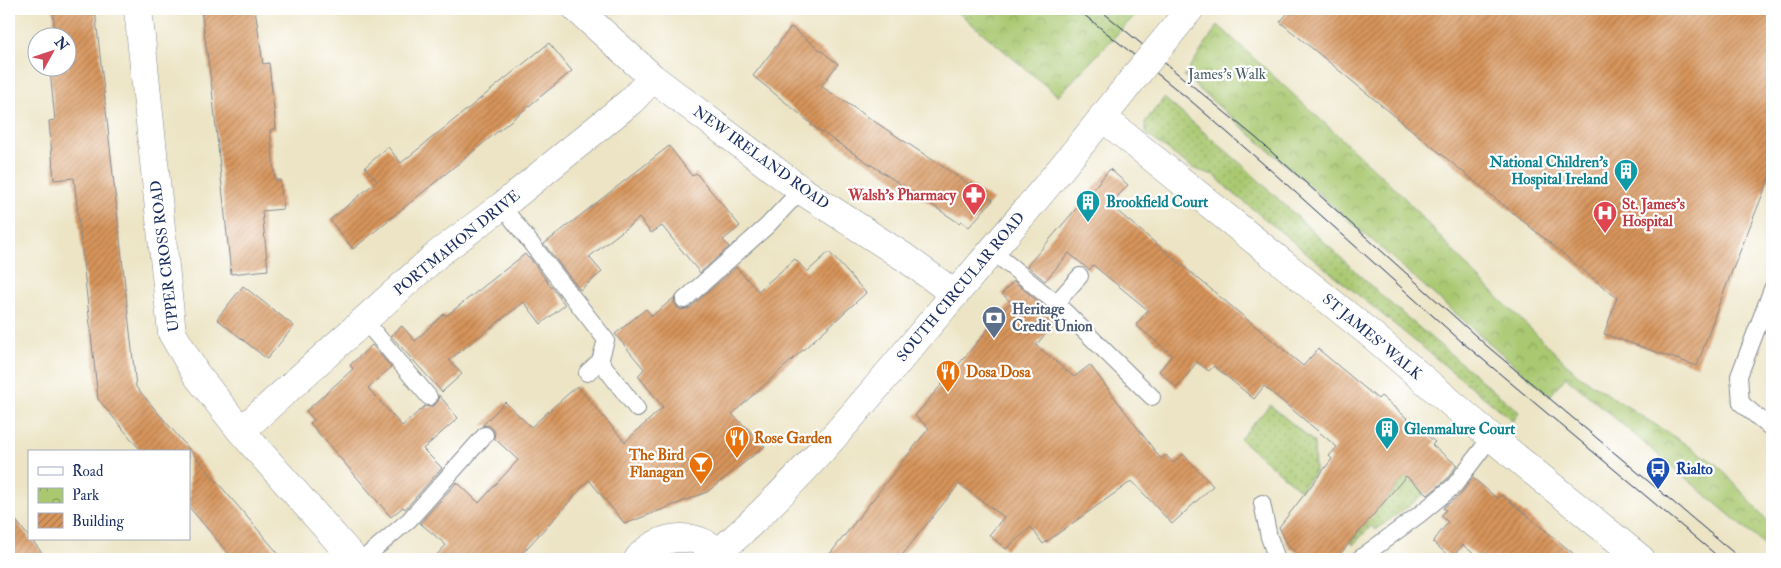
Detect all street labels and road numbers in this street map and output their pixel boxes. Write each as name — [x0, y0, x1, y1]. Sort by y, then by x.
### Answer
street label: NEW IRELAND ROAD — [689, 102, 833, 214]
street label: UPPER CROSS ROAD — [146, 179, 184, 333]
street label: PORTMAHON DRIVE — [390, 186, 524, 300]
street label: SOUTH CIRCULAR ROAD — [893, 208, 1029, 366]
street label: ST JAMES' WALK — [1318, 290, 1426, 385]

